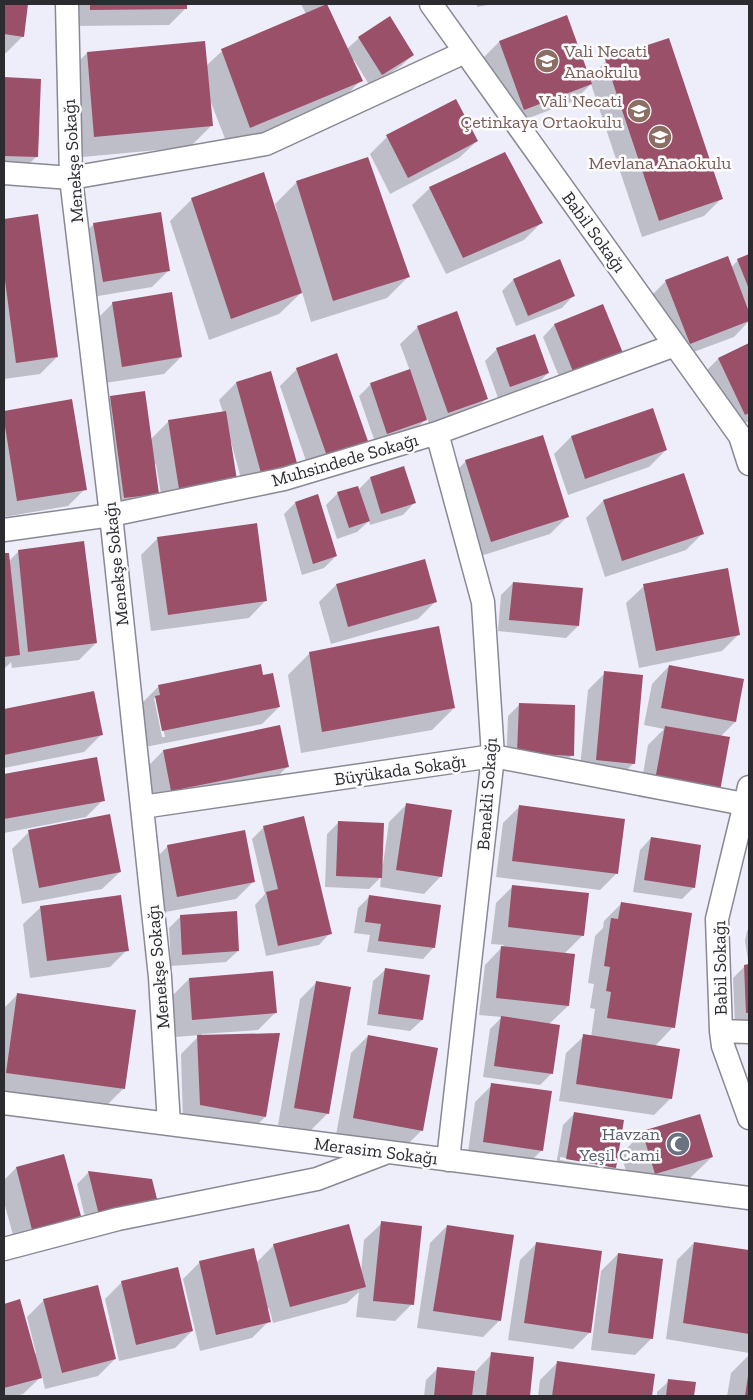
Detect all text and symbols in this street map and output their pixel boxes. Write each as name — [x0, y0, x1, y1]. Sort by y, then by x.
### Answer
place label: Vali Necati Anaokulu — [563, 40, 647, 83]
school or university icon: Vali Necati Anaokulu — [534, 48, 560, 74]
place label: Vali Necati Çetinkaya Ortaokulu — [461, 90, 622, 133]
street label: Menekşe Sokağı — [58, 98, 88, 224]
school or university icon: Vali Necati Çetinkaya Ortaokulu — [626, 98, 652, 124]
school or university icon: Mevlana Anaokulu — [647, 124, 673, 150]
place label: Mevlana Anaokulu — [589, 152, 731, 174]
street label: Babil Sokağı — [557, 187, 631, 277]
street label: Muhsindede Sokağı — [269, 429, 421, 491]
street label: Menekşe Sokağı — [99, 501, 133, 627]
street label: Benekli Sokağı — [472, 737, 502, 851]
street label: Büyükada Sokağı — [333, 750, 467, 790]
street label: Menekşe Sokağı — [142, 904, 174, 1030]
street label: Babil Sokağı — [708, 920, 732, 1016]
place label: Havzan Yeşil Cami — [578, 1123, 661, 1166]
mosque icon: Havzan Yeşil Cami — [665, 1131, 691, 1157]
street label: Merasim Sokağı — [313, 1132, 439, 1170]

